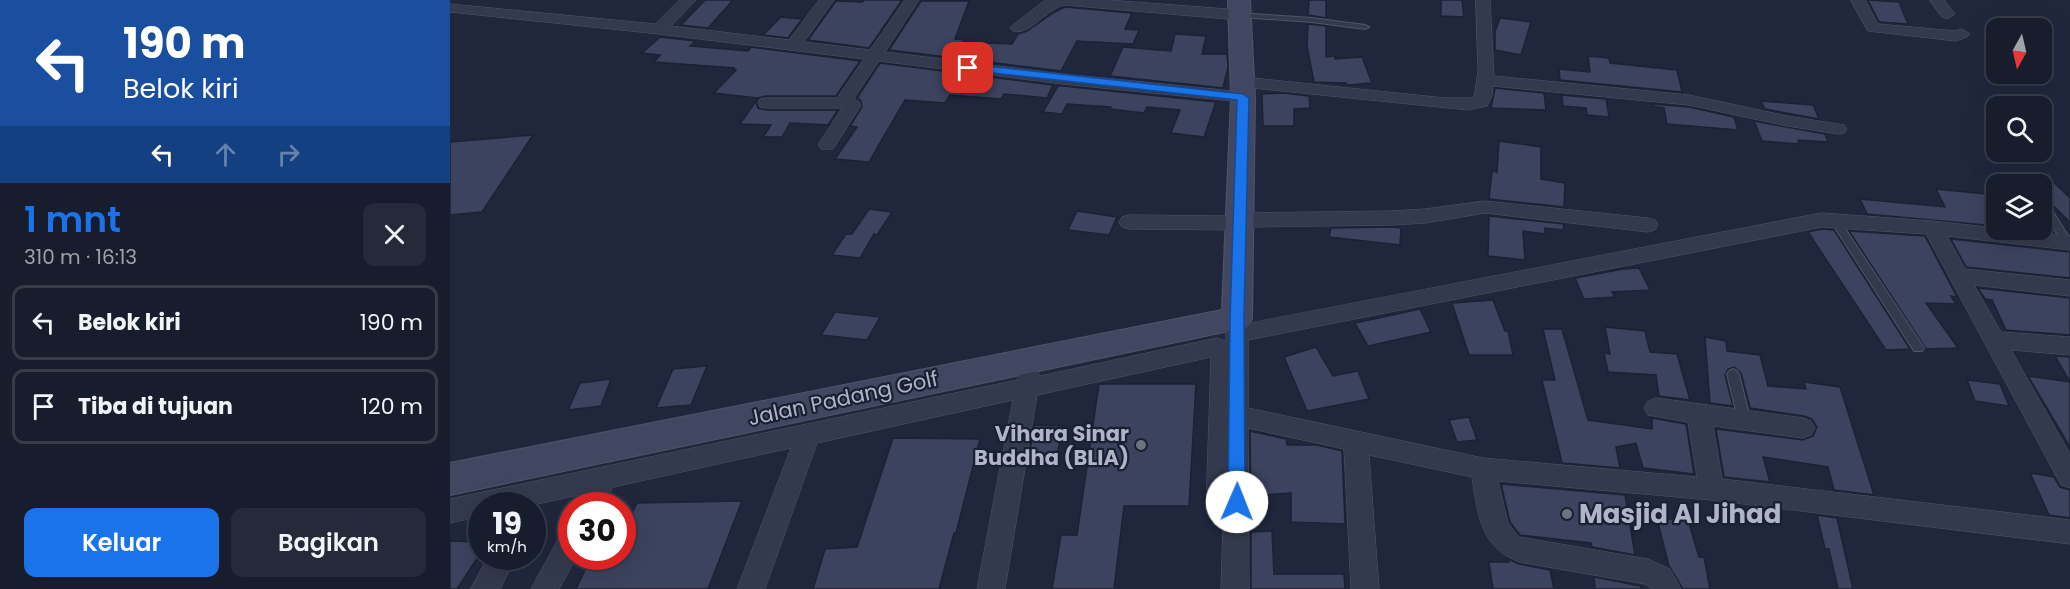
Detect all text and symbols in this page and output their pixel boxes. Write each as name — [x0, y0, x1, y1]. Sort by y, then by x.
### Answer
text: 190 m — [123, 14, 245, 73]
north arrow — [1986, 18, 2052, 84]
map controls — [1986, 18, 2052, 240]
icon: left — [24, 24, 102, 102]
pin — [942, 42, 993, 93]
icon: arrive — [951, 51, 984, 84]
text: Belok kiri — [123, 70, 239, 107]
button: search — [1986, 96, 2052, 162]
icon: left — [146, 138, 179, 171]
icon: ahead — [209, 138, 242, 171]
icon: right — [272, 138, 305, 171]
button: layers — [1986, 174, 2052, 240]
text: 1 mnt — [24, 194, 121, 245]
button: close — [363, 203, 426, 266]
text: 310 m · 16:13 — [24, 243, 137, 271]
icon: left — [27, 306, 60, 339]
text: Belok kiri — [78, 307, 181, 338]
text: 190 m — [360, 307, 423, 338]
street label: Jalan Padang Golf — [745, 364, 941, 432]
icon: arrive — [27, 390, 60, 423]
text: Tiba di tujuan — [78, 391, 233, 422]
text: 120 m — [361, 391, 423, 422]
place label: Vihara Sinar Buddha (BLIA) — [974, 419, 1129, 472]
marker: Vihara Sinar Buddha (BLIA) — [1134, 438, 1148, 452]
position arrow — [1205, 470, 1269, 534]
speed limit sign: 30 — [558, 492, 636, 570]
place label: Masjid Al Jihad — [1579, 496, 1781, 532]
text: 19 — [492, 502, 522, 545]
marker: Masjid Al Jihad — [1560, 507, 1574, 521]
button: Keluar — [24, 508, 219, 577]
button: Bagikan — [231, 508, 426, 577]
text: km/h — [487, 536, 527, 557]

